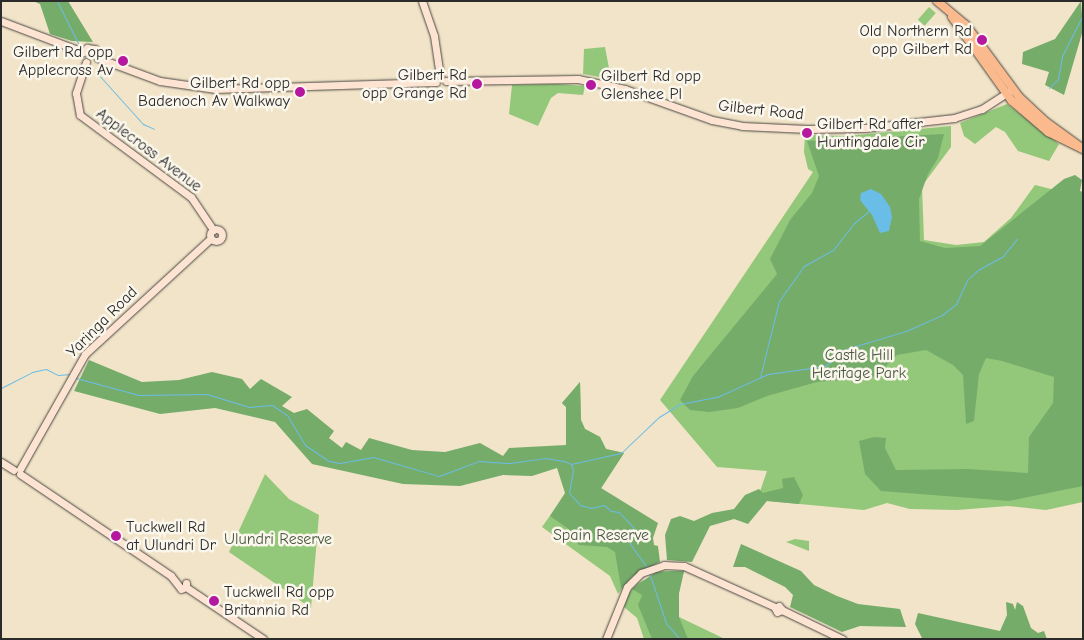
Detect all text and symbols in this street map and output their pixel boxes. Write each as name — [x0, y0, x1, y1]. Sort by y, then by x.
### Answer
place label: Old Northern Rd opp Gilbert Rd — [860, 21, 972, 59]
marker: Old Northern Rd opp Gilbert Rd — [976, 34, 988, 46]
place label: Gilbert Rd opp Applecross Av — [13, 42, 113, 80]
marker: Gilbert Rd opp Applecross Av — [117, 55, 129, 67]
place label: Gilbert Rd opp Grange Rd — [362, 65, 467, 103]
place label: Gilbert Rd opp Glenshee Pl — [601, 66, 701, 104]
place label: Gilbert Rd opp Badenoch Av Walkway — [138, 73, 290, 111]
marker: Gilbert Rd opp Grange Rd — [471, 78, 483, 90]
marker: Gilbert Rd opp Glenshee Pl — [585, 79, 597, 91]
marker: Gilbert Rd opp Badenoch Av Walkway — [294, 86, 306, 98]
street label: Gilbert Road — [717, 96, 805, 124]
street label: Applecross Avenue — [92, 104, 206, 196]
place label: Gilbert Rd after Huntingdale Cir — [817, 114, 925, 152]
marker: Gilbert Rd after Huntingdale Cir — [801, 127, 813, 139]
street label: Yaringa Road — [63, 283, 141, 361]
park label: Castle Hill Heritage Park — [812, 345, 906, 383]
place label: Tuckwell Rd at Ulundri Dr — [126, 517, 216, 555]
park label: Spain Reserve — [553, 525, 649, 545]
park label: Ulundri Reserve — [224, 529, 332, 549]
marker: Tuckwell Rd at Ulundri Dr — [110, 530, 122, 542]
place label: Tuckwell Rd opp Britannia Rd — [224, 582, 334, 620]
marker: Tuckwell Rd opp Britannia Rd — [208, 595, 220, 607]

